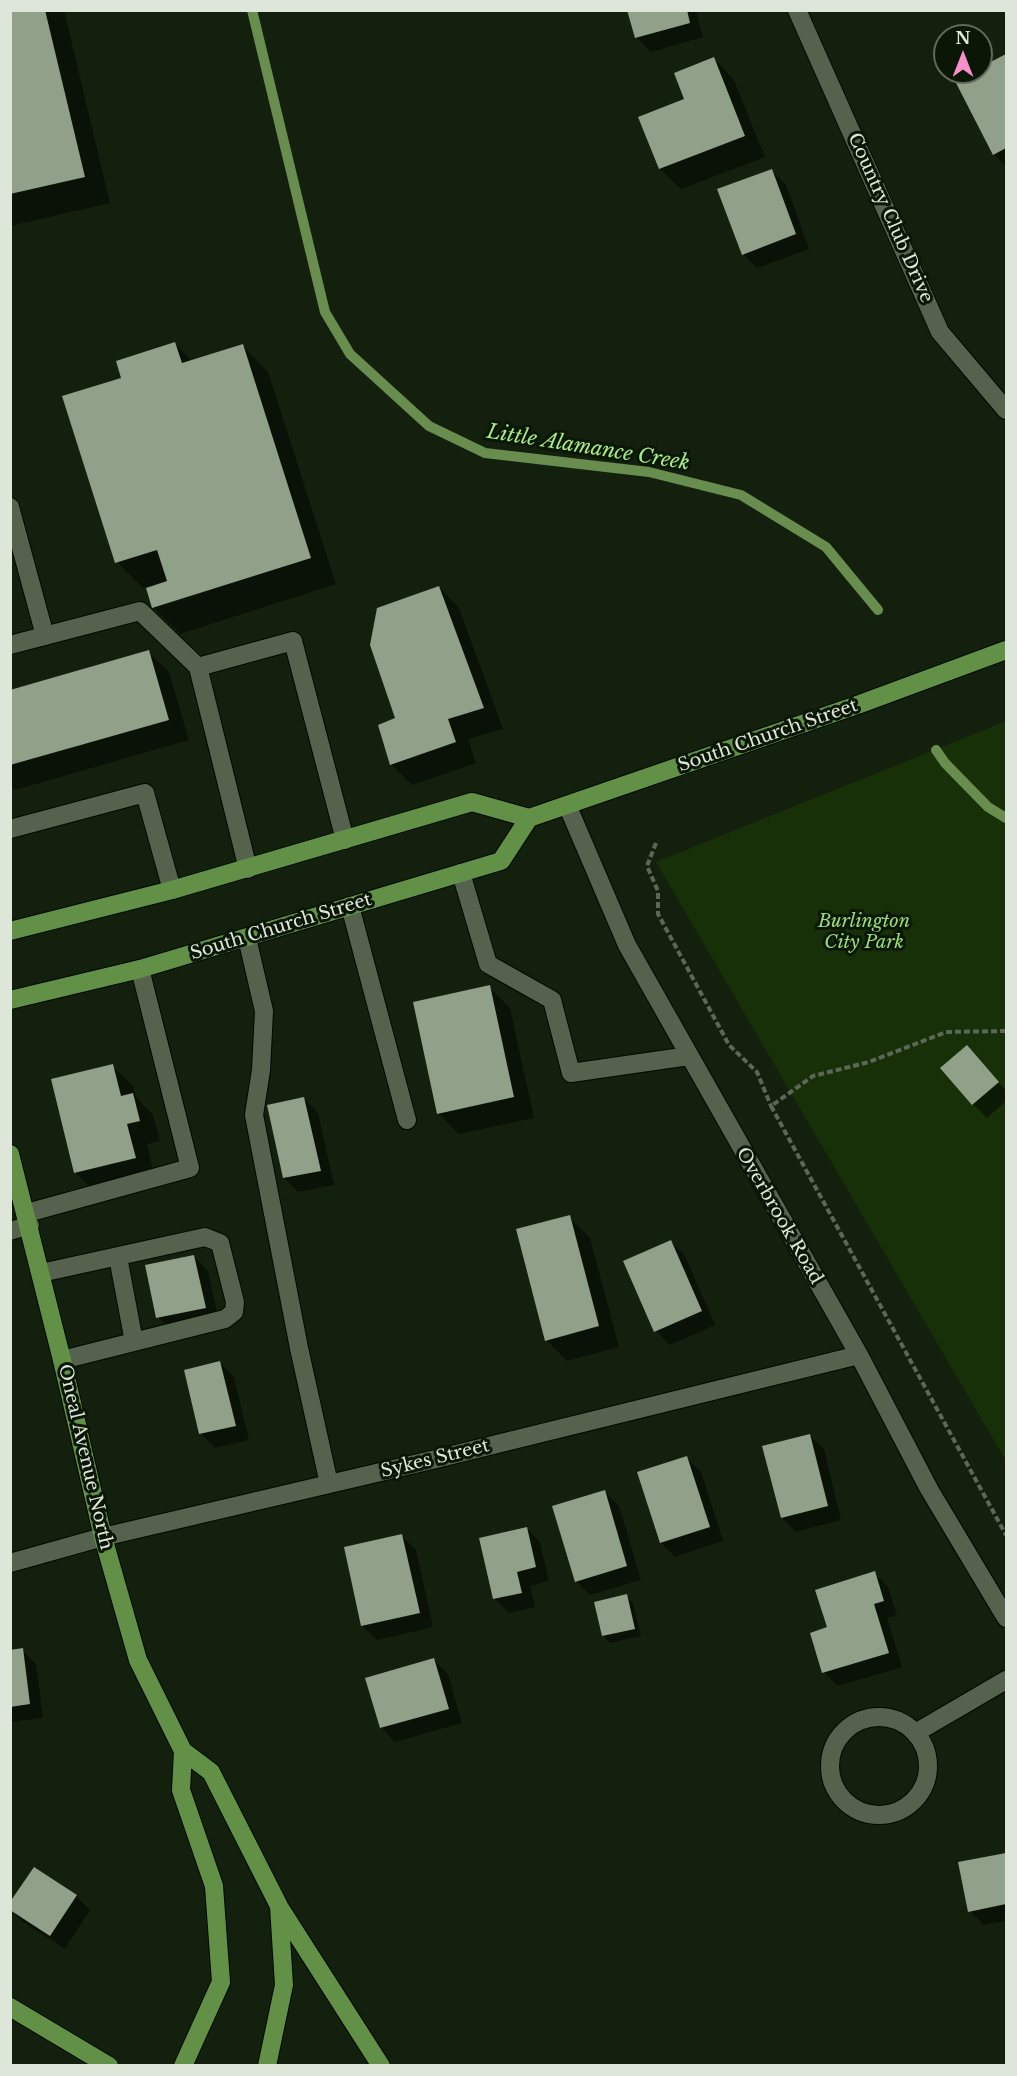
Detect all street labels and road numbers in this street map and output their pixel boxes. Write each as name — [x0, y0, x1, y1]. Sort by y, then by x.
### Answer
street label: Country Club Drive — [843, 130, 937, 306]
street label: South Church Street — [675, 695, 861, 777]
street label: South Church Street — [188, 889, 374, 965]
street label: Overbrook Road — [731, 1144, 827, 1288]
street label: Oneal Avenue North — [53, 1362, 117, 1552]
street label: Sykes Street — [379, 1435, 491, 1483]

